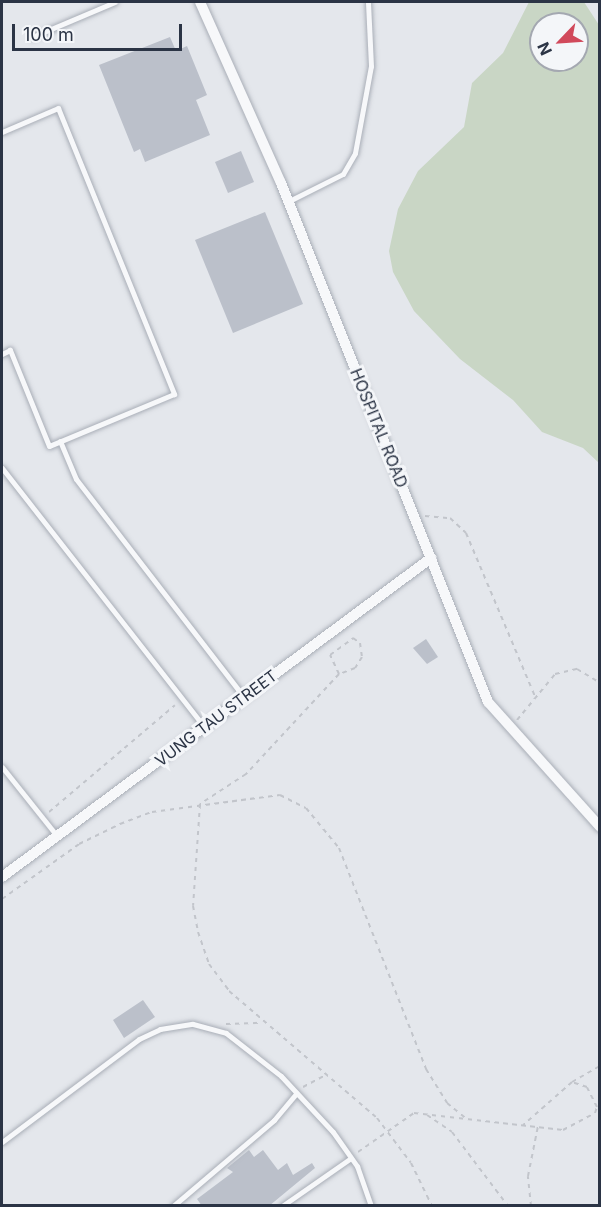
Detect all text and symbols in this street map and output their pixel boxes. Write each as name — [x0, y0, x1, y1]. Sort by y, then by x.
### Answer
scale bar — [15, 12, 184, 50]
north arrow — [529, 12, 589, 72]
text: 100 m — [23, 24, 74, 45]
text: N — [533, 39, 556, 59]
street label: HOSPITAL ROAD — [346, 366, 412, 490]
street label: VUNG TAU STREET — [151, 666, 281, 770]

